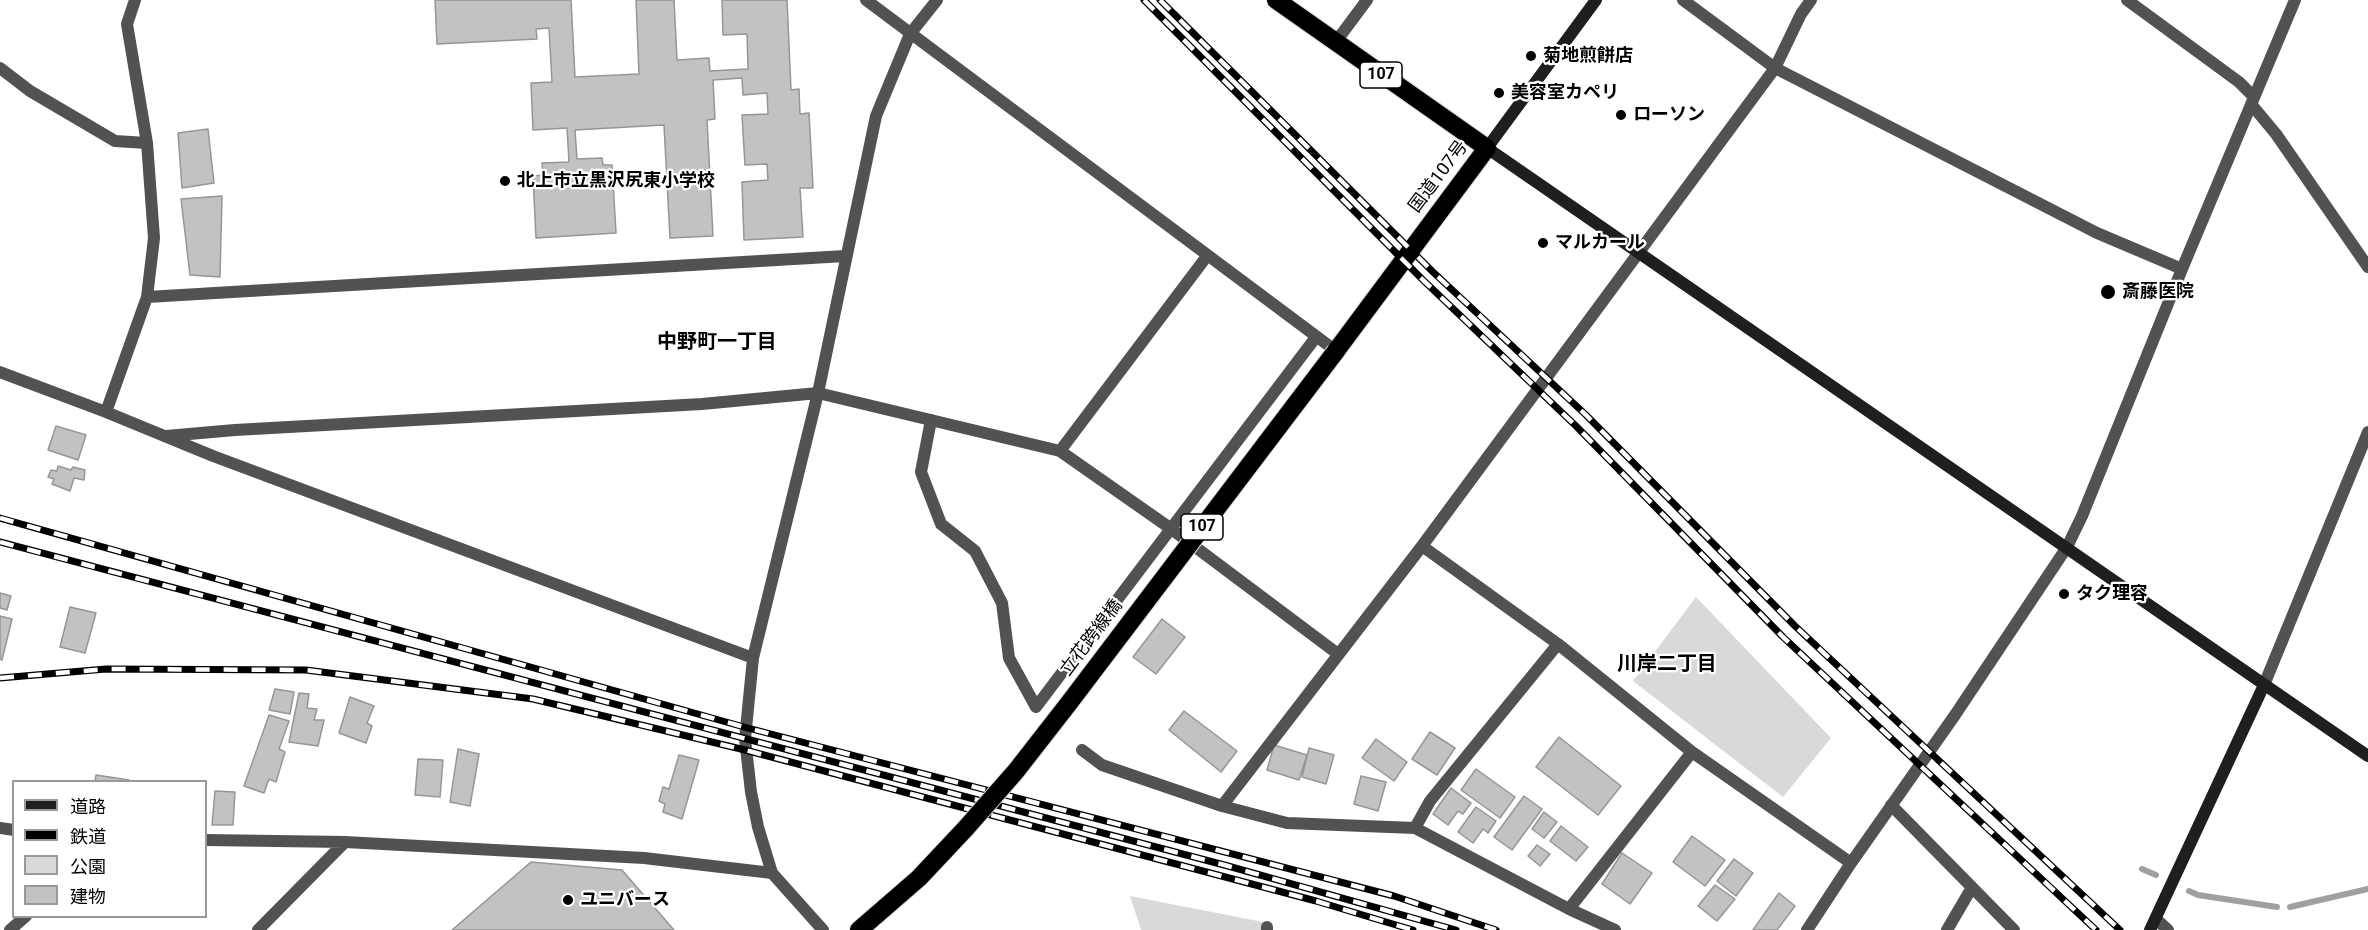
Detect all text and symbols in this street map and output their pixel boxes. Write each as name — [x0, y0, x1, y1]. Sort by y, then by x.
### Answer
place label: 菊地煎餅店 — [1543, 45, 1633, 67]
marker: 菊地煎餅店 — [1524, 49, 1538, 63]
road number: 107 — [1360, 62, 1402, 88]
place label: 美容室カペリ — [1511, 82, 1619, 104]
marker: 美容室カペリ — [1492, 86, 1506, 100]
place label: ローソン — [1633, 104, 1705, 126]
marker: ローソン — [1614, 108, 1628, 122]
street label: 国道107号 — [1405, 137, 1473, 217]
place label: 北上市立黒沢尻東小学校 — [517, 170, 715, 192]
marker: 北上市立黒沢尻東小学校 — [498, 174, 512, 188]
place label: マルカール — [1555, 232, 1645, 254]
marker: マルカール — [1536, 236, 1550, 250]
place label: 斎藤医院 — [2122, 281, 2194, 303]
marker: 斎藤医院 — [2099, 283, 2117, 301]
district label: 中野町一丁目 — [657, 331, 777, 355]
road number: 107 — [1181, 514, 1223, 540]
place label: タク理容 — [2076, 583, 2148, 605]
marker: タク理容 — [2057, 587, 2071, 601]
street label: 立花跨線橋 — [1056, 596, 1128, 680]
district label: 川岸二丁目 — [1617, 653, 1717, 677]
legend — [12, 780, 207, 918]
text: 道路 — [70, 796, 106, 817]
text: 鉄道 — [70, 826, 106, 847]
text: 公園 — [70, 856, 106, 877]
text: 建物 — [70, 886, 106, 907]
place label: ユニバース — [580, 889, 670, 911]
marker: ユニバース — [561, 893, 575, 907]

